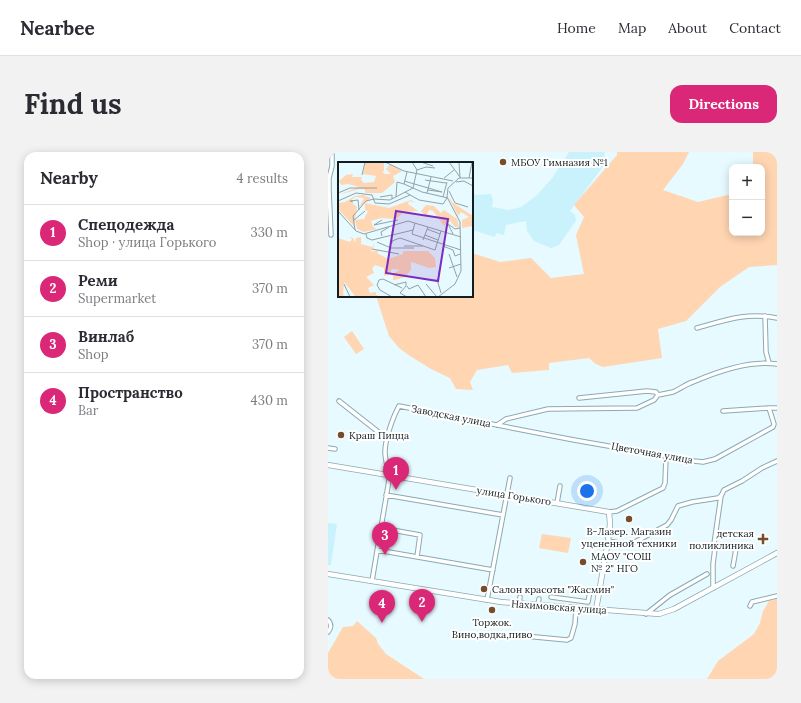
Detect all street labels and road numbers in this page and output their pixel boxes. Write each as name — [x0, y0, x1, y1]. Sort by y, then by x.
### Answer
street label: Заводская улица — [410, 402, 492, 430]
street label: Цветочная улица — [610, 439, 694, 467]
street label: улица Горького — [476, 484, 552, 508]
street label: Нахимовская улица — [511, 597, 607, 617]

